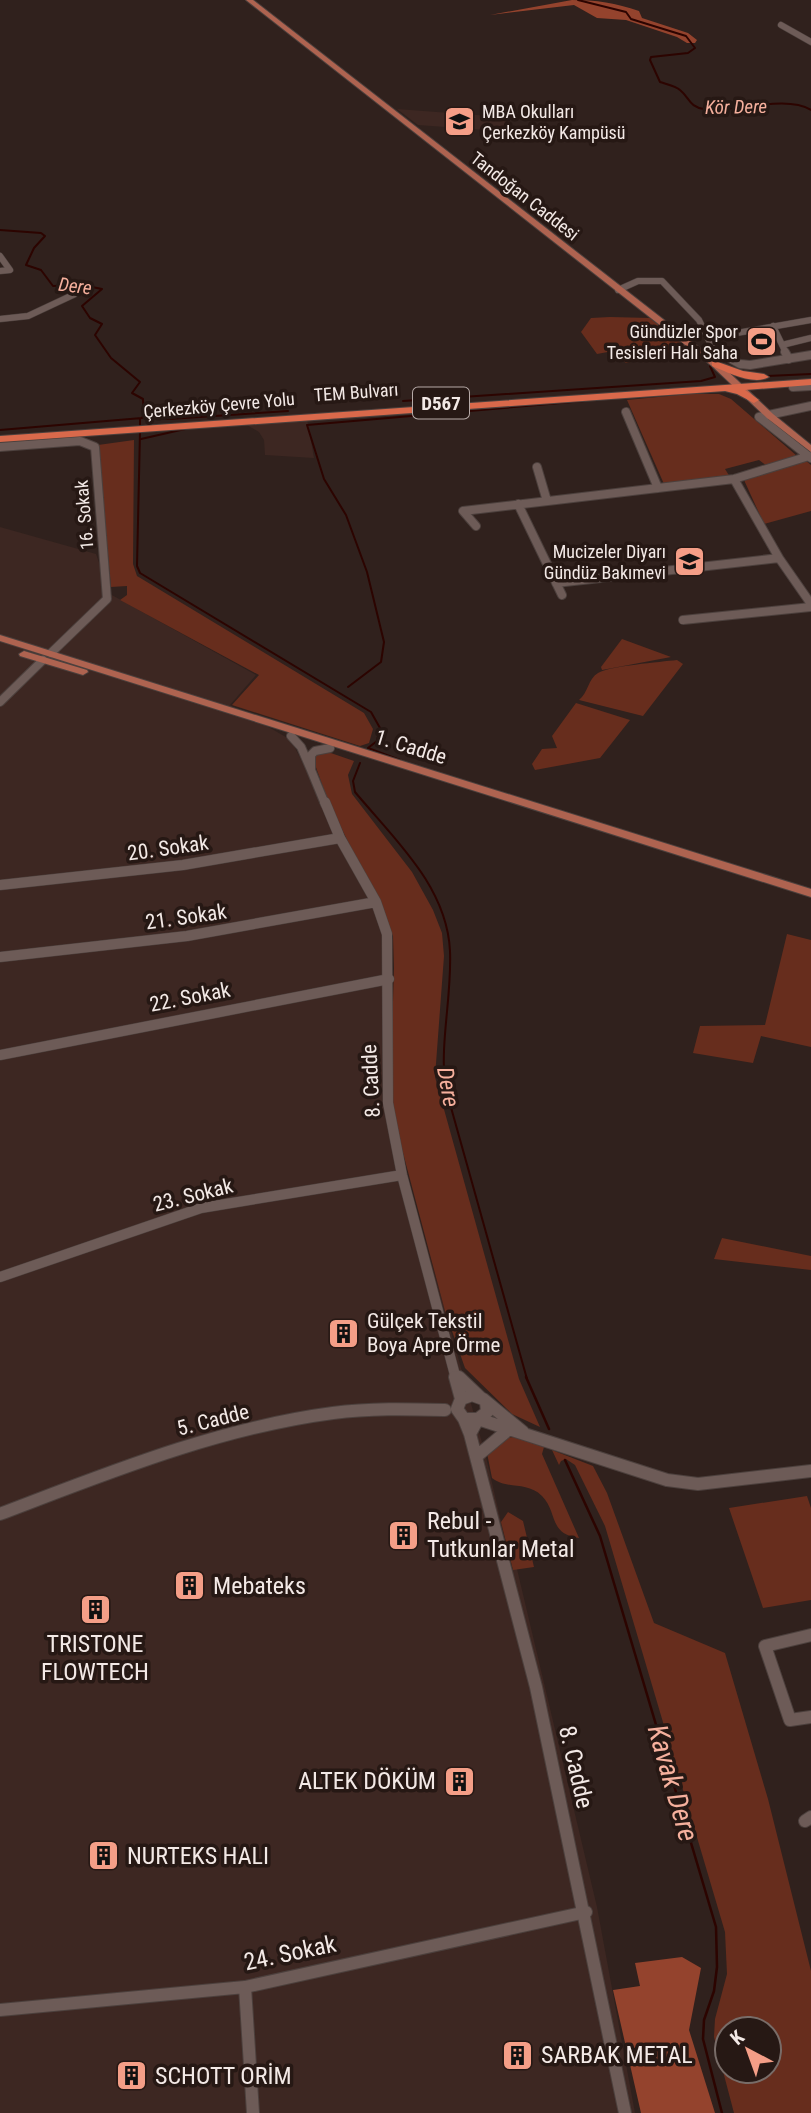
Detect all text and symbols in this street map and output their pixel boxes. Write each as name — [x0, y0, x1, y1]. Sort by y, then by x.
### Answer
water label: Kör Dere — [705, 95, 767, 119]
place label: MBA Okulları Çerkezköy Kampüsü — [482, 101, 626, 143]
school or university icon: MBA Okulları Çerkezköy Kampüsü — [442, 104, 476, 138]
street label: Tandoğan Caddesi — [467, 147, 583, 245]
water label: Dere — [57, 273, 93, 299]
place label: Gündüzler Spor Tesisleri Halı Saha — [607, 321, 739, 363]
sports icon: Gündüzler Spor Tesisleri Halı Saha — [744, 324, 778, 358]
street label: TEM Bulvarı — [313, 379, 399, 405]
street label: Çerkezköy Çevre Yolu — [142, 388, 296, 422]
road number: D567 — [413, 388, 469, 418]
street label: 16. Sokak — [70, 479, 98, 551]
place label: Mucizeler Diyarı Gündüz Bakımevi — [544, 541, 666, 583]
school or university icon: Mucizeler Diyarı Gündüz Bakımevi — [672, 544, 706, 578]
street label: 1. Cadde — [372, 725, 450, 769]
street label: 20. Sokak — [126, 830, 211, 866]
street label: 21. Sokak — [144, 899, 229, 935]
street label: 22. Sokak — [148, 977, 233, 1017]
street label: 8. Cadde — [357, 1044, 385, 1118]
water label: Dere — [431, 1065, 465, 1109]
street label: 23. Sokak — [151, 1173, 236, 1217]
place label: Gülçek Tekstil Boya Apre Örme — [367, 1309, 500, 1357]
building icon: Gülçek Tekstil Boya Apre Örme — [327, 1316, 361, 1350]
street label: 5. Cadde — [174, 1399, 252, 1441]
place label: Rebul - Tutkunlar Metal — [427, 1507, 574, 1563]
building icon: Rebul - Tutkunlar Metal — [387, 1518, 421, 1552]
building icon: Mebateks — [173, 1569, 207, 1603]
place label: Mebateks — [213, 1572, 306, 1600]
building icon: TRISTONE FLOWTECH — [78, 1593, 112, 1627]
place label: TRISTONE FLOWTECH — [41, 1630, 149, 1686]
water label: Kavak Dere — [641, 1721, 705, 1845]
street label: 8. Cadde — [553, 1723, 599, 1811]
building icon: ALTEK DÖKÜM — [442, 1764, 476, 1798]
place label: ALTEK DÖKÜM — [298, 1767, 436, 1795]
building icon: NURTEKS HALI — [87, 1839, 121, 1873]
place label: NURTEKS HALI — [127, 1842, 269, 1870]
street label: 24. Sokak — [242, 1930, 339, 1976]
north arrow — [713, 2015, 783, 2085]
text: K — [726, 2025, 749, 2050]
building icon: SARBAK METAL — [501, 2038, 535, 2072]
place label: SARBAK METAL — [541, 2041, 693, 2069]
building icon: SCHOTT ORİM — [115, 2059, 149, 2093]
place label: SCHOTT ORİM — [155, 2062, 292, 2090]

